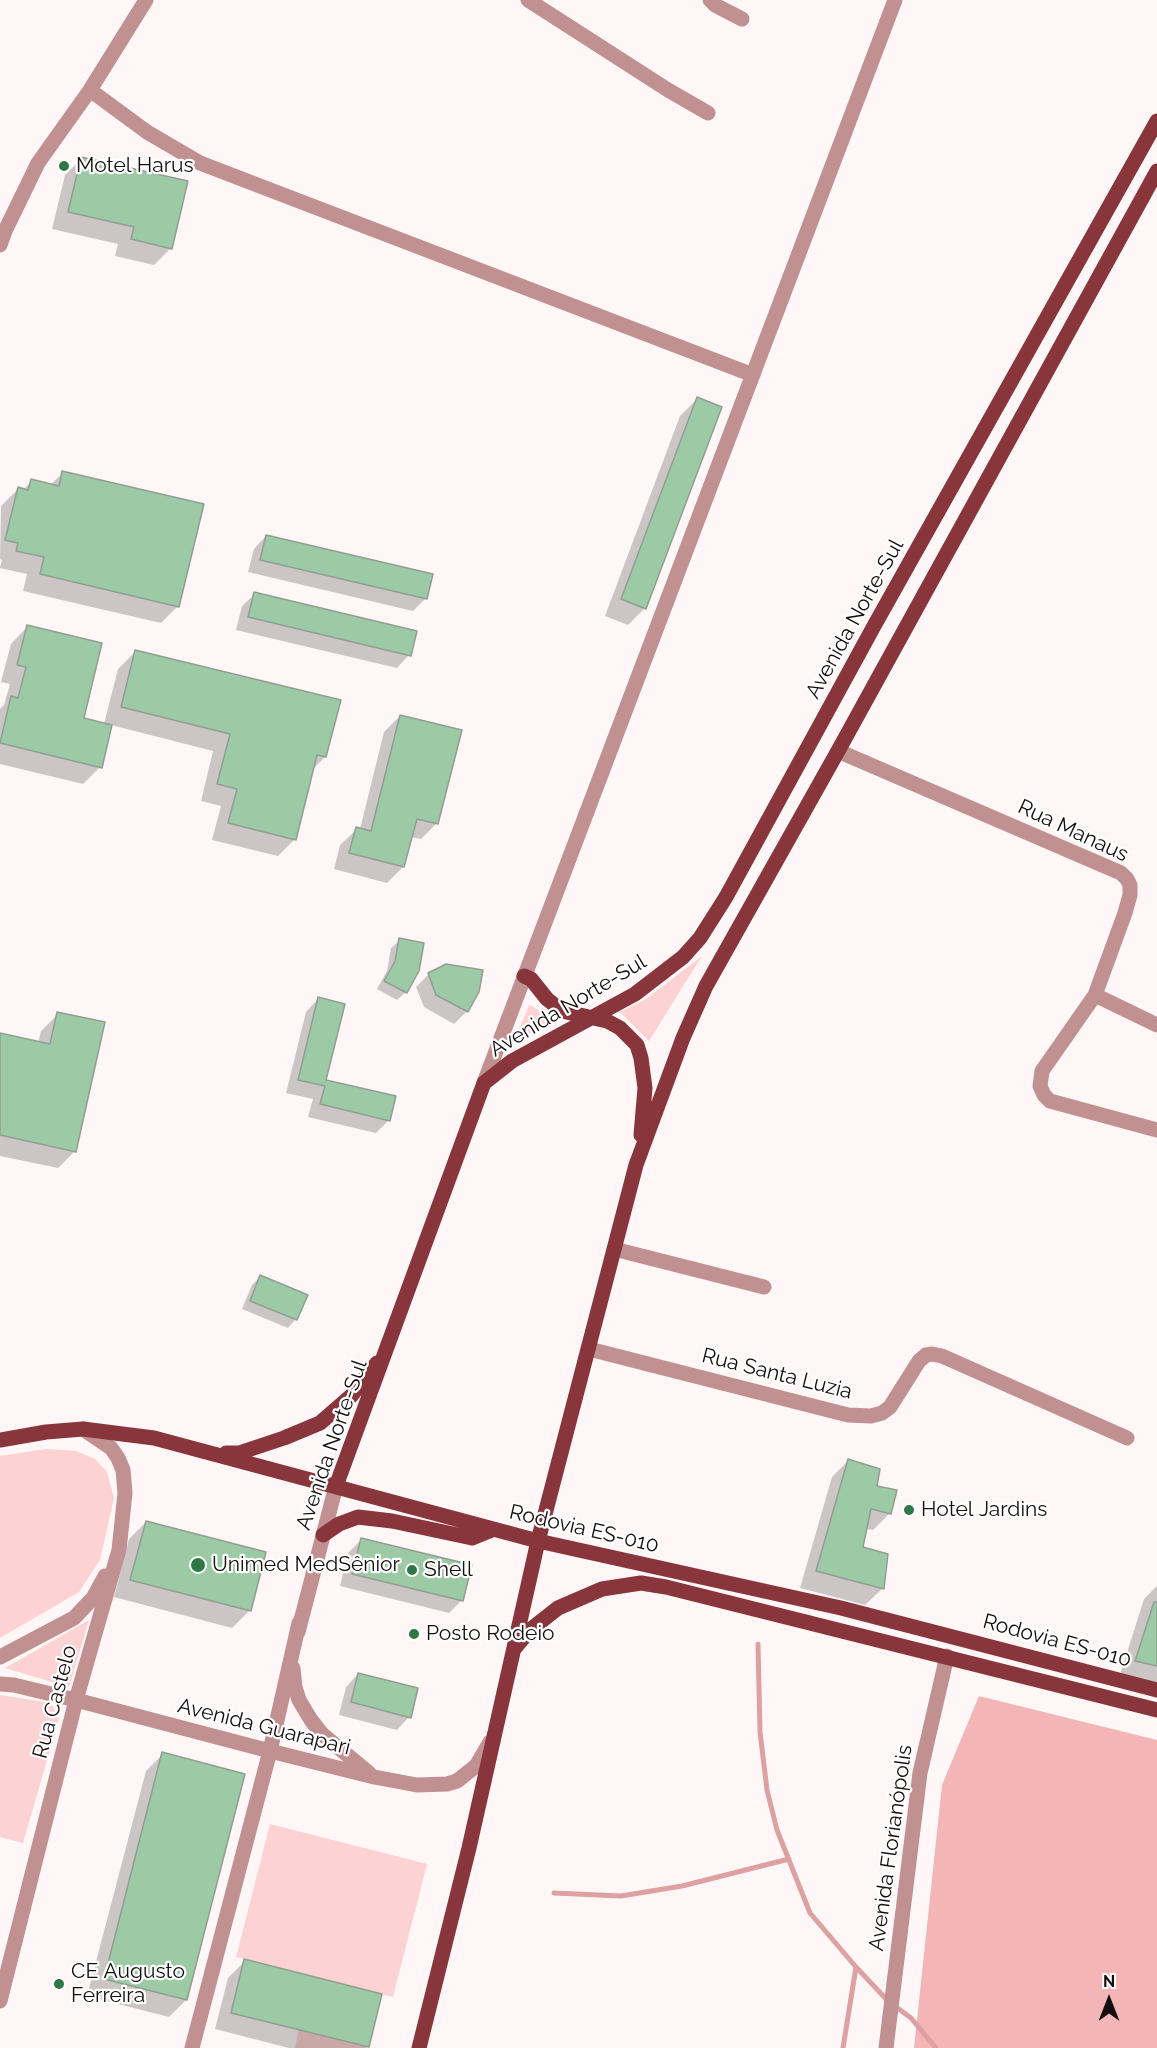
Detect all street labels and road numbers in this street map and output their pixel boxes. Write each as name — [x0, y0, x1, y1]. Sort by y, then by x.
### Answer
street label: Avenida Norte-Sul — [801, 535, 909, 703]
street label: Rua Manaus — [1014, 794, 1132, 868]
street label: Avenida Norte-Sul — [485, 949, 651, 1063]
street label: Rua Santa Luzia — [699, 1343, 855, 1405]
street label: Avenida Norte-Sul — [291, 1357, 373, 1533]
street label: Rodovia ES-010 — [507, 1500, 661, 1558]
street label: Rodovia ES-010 — [980, 1609, 1134, 1673]
street label: Rua Castelo — [28, 1643, 82, 1761]
street label: Avenida Guarapari — [175, 1693, 353, 1761]
street label: Avenida Florianópolis — [864, 1743, 918, 1953]

